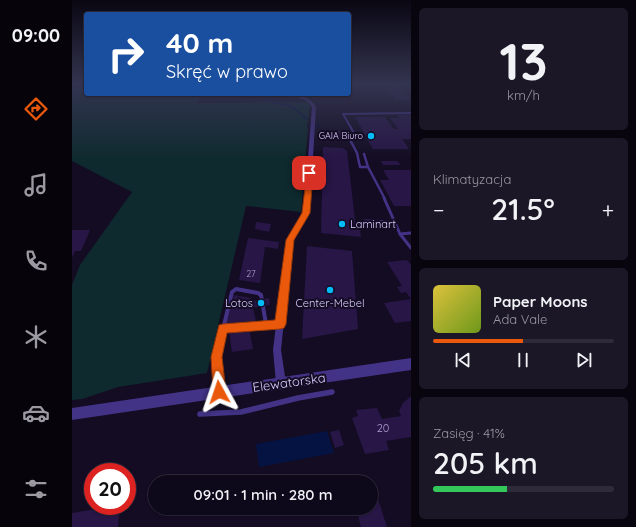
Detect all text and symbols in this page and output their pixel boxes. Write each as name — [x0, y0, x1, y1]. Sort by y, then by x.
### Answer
text: 09:00 — [12, 24, 60, 47]
text: 40 m — [166, 25, 233, 60]
icon: right — [100, 28, 152, 80]
text: 13 — [499, 28, 548, 93]
text: Skręć w prawo — [166, 60, 288, 83]
text: km/h — [507, 87, 540, 103]
icon: directions — [22, 95, 50, 123]
place label: GAIA Biuro — [319, 130, 363, 141]
marker: GAIA Biuro — [366, 131, 376, 141]
pin — [292, 156, 326, 190]
icon: arrive — [298, 162, 320, 184]
icon: music — [22, 171, 50, 199]
text: Klimatyzacja — [433, 171, 511, 187]
text: 21.5° — [491, 190, 555, 228]
text: − — [433, 196, 444, 224]
text: + — [602, 196, 614, 224]
place label: Laminart — [350, 217, 396, 231]
marker: Laminart — [337, 219, 347, 229]
icon: phone — [22, 247, 50, 275]
house number: 27 — [246, 268, 256, 279]
marker: Center-Mebel — [325, 285, 335, 295]
text: Paper Moons — [493, 292, 588, 311]
place label: Lotos — [225, 296, 253, 310]
place label: Center-Mebel — [296, 296, 364, 310]
marker: Lotos — [256, 298, 266, 308]
text: Ada Vale — [493, 311, 547, 327]
icon: climate — [22, 323, 50, 351]
icon: previous — [452, 349, 474, 371]
icon: pause — [512, 349, 534, 371]
icon: next — [573, 349, 595, 371]
street label: Elewatorska — [252, 369, 326, 395]
position arrow — [198, 371, 240, 413]
icon: car — [22, 399, 50, 427]
house number: 20 — [377, 421, 389, 435]
text: Zasięg · 41% — [433, 425, 505, 441]
text: 205 km — [433, 444, 538, 482]
speed limit sign: 20 — [84, 463, 136, 515]
icon: filters — [22, 475, 50, 503]
text: 09:01 · 1 min · 280 m — [194, 485, 332, 504]

